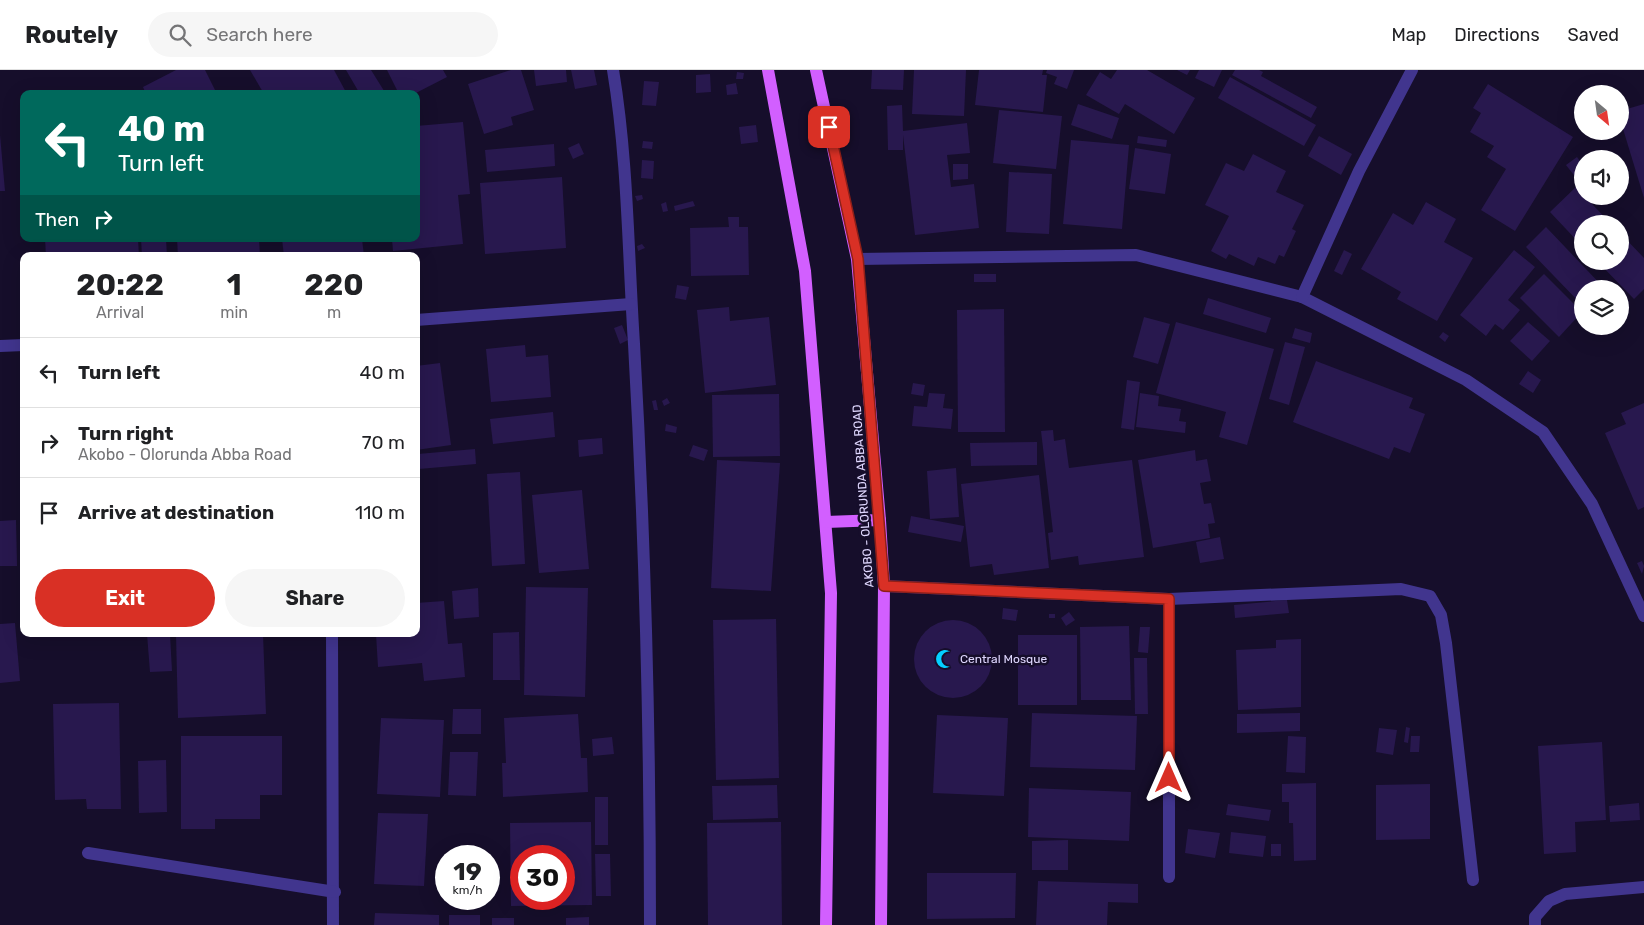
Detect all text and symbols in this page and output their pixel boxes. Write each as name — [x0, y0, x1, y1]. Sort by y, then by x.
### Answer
search box — [148, 12, 498, 57]
text: Routely — [25, 21, 118, 49]
icon: search — [166, 21, 194, 49]
text: Search here — [206, 23, 313, 46]
text: Map — [1391, 24, 1426, 46]
text: Directions — [1454, 24, 1540, 46]
text: Saved — [1568, 24, 1619, 46]
north arrow — [1574, 85, 1629, 140]
map controls — [1574, 85, 1629, 335]
pin — [808, 106, 850, 148]
text: 40 m — [118, 108, 205, 150]
icon: left — [35, 110, 100, 175]
icon: arrive — [815, 113, 843, 141]
text: Turn left — [118, 150, 204, 177]
button: sound — [1574, 150, 1629, 205]
icon: right — [89, 205, 117, 233]
text: Then — [35, 208, 79, 231]
button: search — [1574, 215, 1629, 270]
text: 20:22 — [76, 267, 164, 303]
text: 1 — [227, 267, 242, 303]
text: 220 — [304, 267, 364, 303]
button: layers — [1574, 280, 1629, 335]
text: Arrival — [96, 303, 144, 322]
text: min — [220, 303, 248, 322]
text: m — [327, 303, 341, 322]
icon: left — [35, 359, 63, 387]
text: Turn left — [78, 361, 160, 384]
text: 40 m — [360, 361, 405, 384]
street label: AKOBO - OLORUNDA ABBA ROAD — [850, 404, 876, 588]
text: Turn right — [78, 422, 173, 445]
icon: right — [35, 429, 63, 457]
text: 70 m — [362, 431, 405, 454]
text: Akobo - Olorunda Abba Road — [78, 445, 292, 464]
icon: arrive — [35, 499, 63, 527]
text: Arrive at destination — [78, 501, 274, 524]
text: 110 m — [355, 501, 405, 524]
button: Exit — [35, 569, 215, 627]
button: Share — [225, 569, 405, 627]
mosque icon: Central Mosque — [934, 648, 956, 670]
place label: Central Mosque — [960, 652, 1047, 666]
position arrow — [1142, 751, 1194, 803]
speed limit sign: 30 — [510, 845, 575, 910]
text: 19 — [453, 857, 482, 886]
text: km/h — [453, 883, 482, 897]

